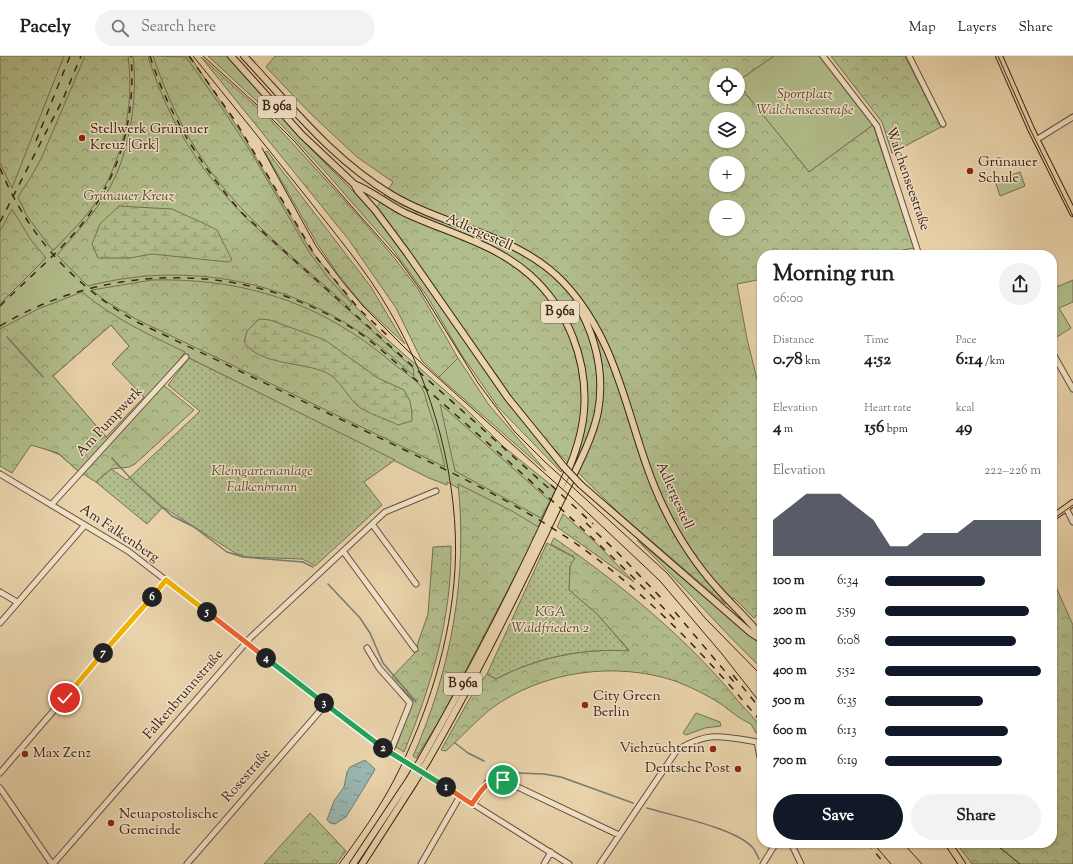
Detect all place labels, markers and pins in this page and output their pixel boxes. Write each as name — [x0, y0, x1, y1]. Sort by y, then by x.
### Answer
place label: Stellwerk Grünauer Kreuz [Grk] — [90, 120, 210, 156]
marker: Stellwerk Grünauer Kreuz [Grk] — [77, 133, 87, 143]
place label: Grünauer Schule — [978, 153, 1038, 189]
marker: Grünauer Schule — [965, 166, 975, 176]
pin: 6 — [142, 587, 162, 607]
pin: 5 — [197, 602, 217, 622]
pin: 7 — [93, 643, 113, 663]
pin: 4 — [256, 648, 276, 668]
pin — [48, 681, 82, 715]
place label: City Green Berlin — [593, 687, 661, 723]
pin: 3 — [314, 693, 334, 713]
marker: City Green Berlin — [580, 700, 590, 710]
pin: 2 — [373, 738, 393, 758]
place label: Viehzüchterin — [619, 739, 705, 759]
place label: Max Zenz — [33, 744, 91, 764]
marker: Viehzüchterin — [708, 744, 718, 754]
marker: Max Zenz — [20, 749, 30, 759]
place label: Deutsche Post — [645, 759, 730, 779]
pin — [486, 763, 520, 797]
marker: Deutsche Post — [733, 764, 743, 774]
pin: 1 — [436, 777, 456, 797]
place label: Neuapostolische Gemeinde — [119, 805, 218, 841]
marker: Neuapostolische Gemeinde — [106, 818, 116, 828]

